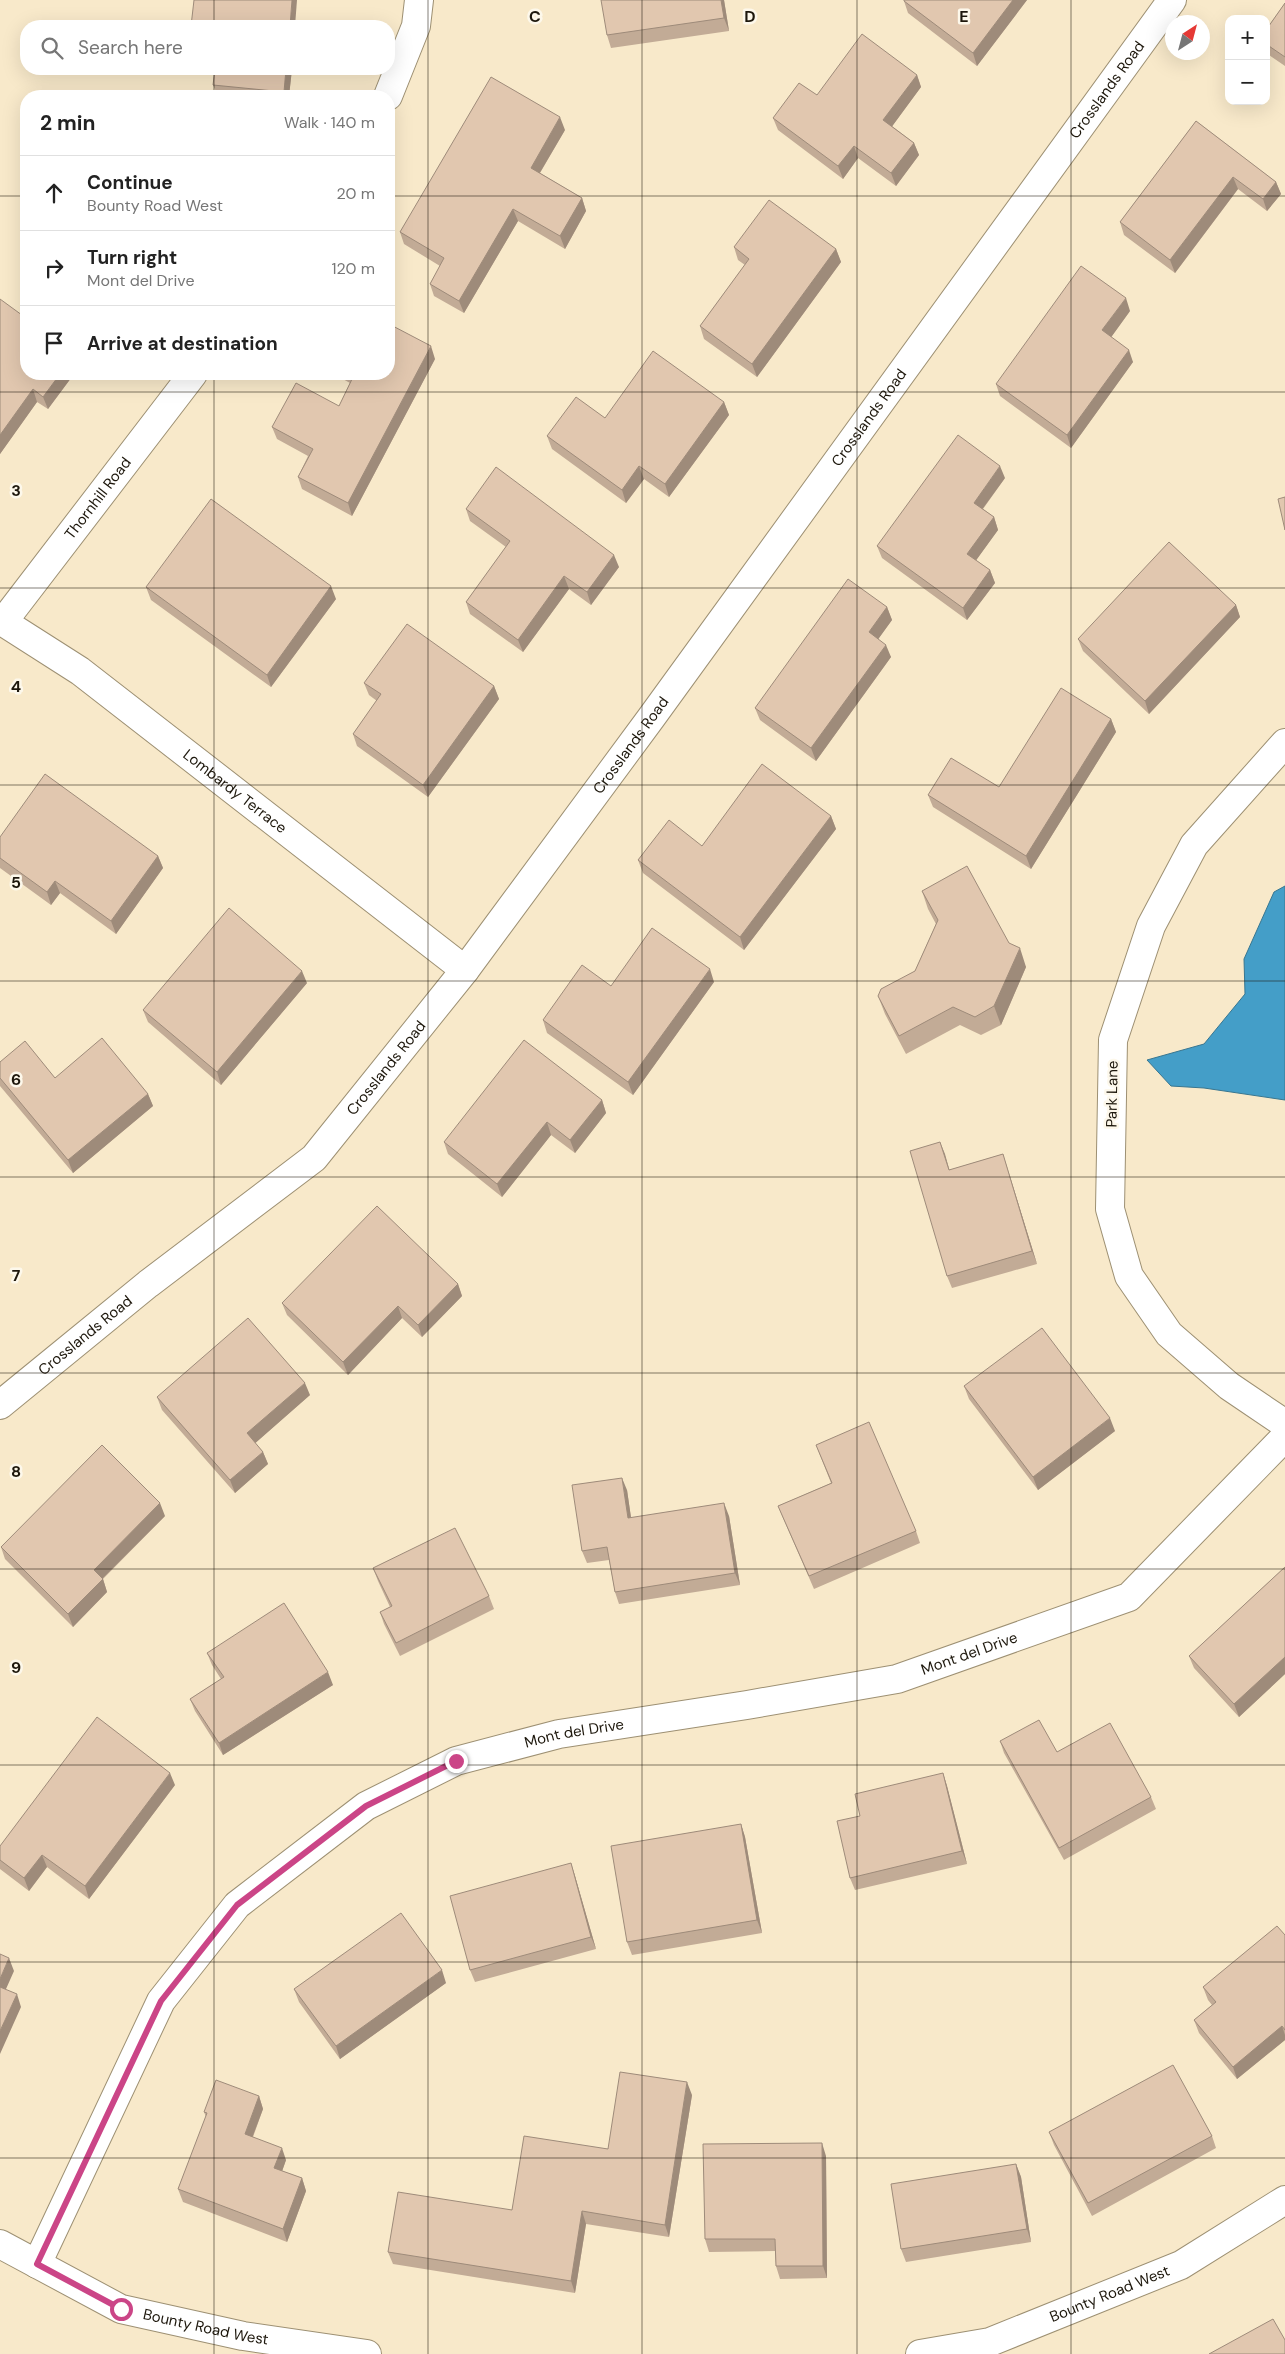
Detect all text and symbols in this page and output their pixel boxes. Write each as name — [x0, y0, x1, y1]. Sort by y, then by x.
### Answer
text: C — [529, 6, 541, 27]
text: D — [744, 6, 756, 27]
text: E — [959, 6, 969, 27]
north arrow — [1165, 15, 1210, 60]
map controls — [1225, 15, 1270, 105]
button: + — [1225, 15, 1270, 60]
search box — [20, 20, 395, 75]
icon: search — [38, 34, 66, 62]
text: Search here — [78, 35, 183, 60]
street label: Crosslands Road — [1065, 37, 1149, 143]
button: − — [1225, 60, 1270, 105]
text: 2 min — [40, 109, 96, 137]
text: Walk · 140 m — [284, 112, 375, 133]
text: Continue — [87, 170, 173, 195]
icon: ahead — [40, 179, 68, 207]
text: 20 m — [336, 183, 375, 204]
text: Bounty Road West — [87, 195, 223, 216]
text: Turn right — [87, 245, 177, 270]
icon: right — [40, 254, 68, 282]
text: 120 m — [331, 258, 375, 279]
text: Mont del Drive — [87, 270, 195, 291]
icon: arrive — [40, 329, 68, 357]
text: Arrive at destination — [87, 331, 278, 356]
street label: Crosslands Road — [827, 365, 911, 470]
street label: Thornhill Road — [60, 453, 136, 543]
text: 3 — [11, 480, 21, 501]
text: 4 — [11, 676, 21, 697]
street label: Crosslands Road — [588, 693, 673, 798]
street label: Lombardy Terrace — [179, 745, 291, 838]
text: 5 — [11, 872, 21, 893]
street label: Crosslands Road — [342, 1017, 430, 1120]
street label: Park Lane — [1101, 1060, 1123, 1128]
text: 6 — [11, 1069, 21, 1090]
text: 7 — [12, 1265, 21, 1286]
street label: Crosslands Road — [34, 1291, 136, 1380]
text: 8 — [11, 1461, 21, 1482]
street label: Mont del Drive — [918, 1627, 1020, 1680]
text: 9 — [11, 1657, 21, 1678]
street label: Mont del Drive — [522, 1714, 625, 1753]
route end — [445, 1750, 468, 1773]
street label: Bounty Road West — [1047, 2261, 1173, 2327]
route start — [110, 2298, 133, 2321]
street label: Bounty Road West — [141, 2304, 270, 2350]

